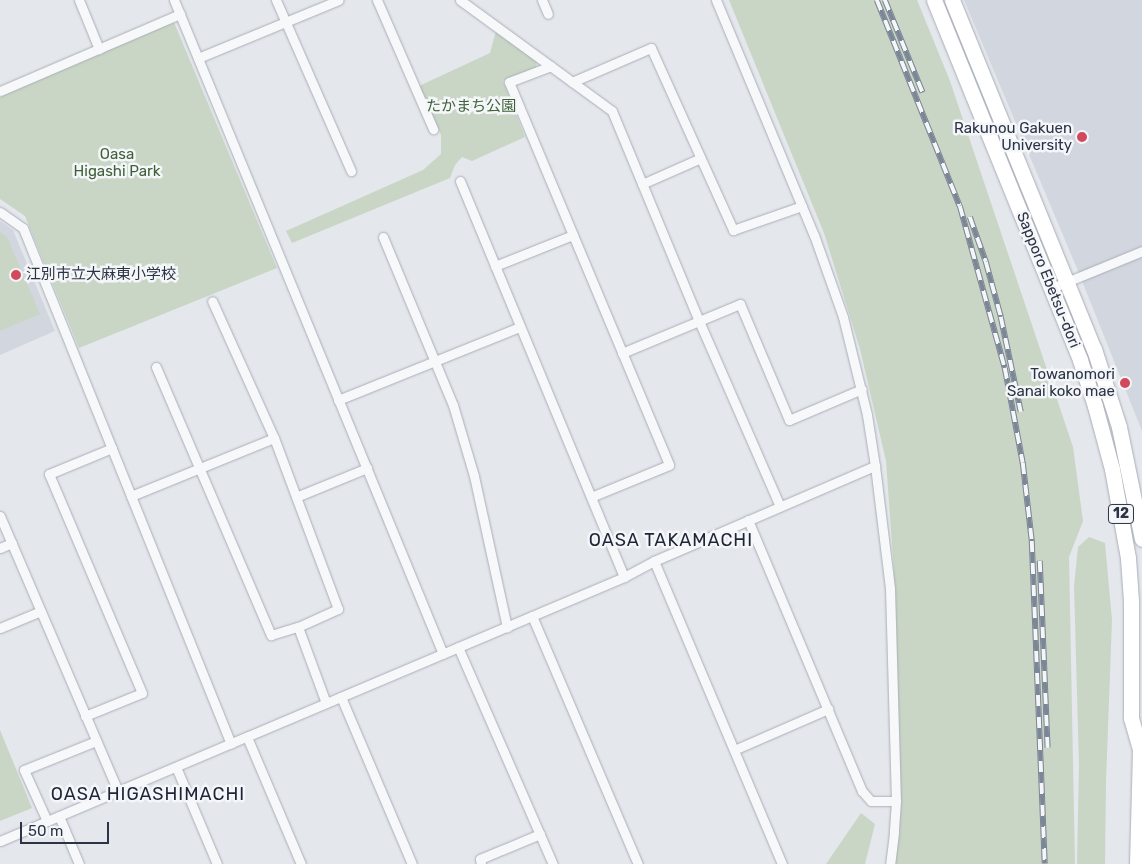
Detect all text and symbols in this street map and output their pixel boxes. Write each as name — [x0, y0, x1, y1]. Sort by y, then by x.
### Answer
park label: たかまち公園 — [426, 98, 516, 116]
place label: Rakunou Gakuen University — [954, 119, 1072, 154]
marker: Rakunou Gakuen University — [1076, 131, 1088, 143]
park label: Oasa Higashi Park — [74, 145, 160, 180]
street label: Sapporo Ebetsu-dori — [1013, 209, 1083, 351]
place label: 江別市立大麻東小学校 — [26, 266, 176, 284]
marker: 江別市立大麻東小学校 — [10, 269, 22, 281]
place label: Towanomori Sanai koko mae — [1007, 365, 1115, 400]
marker: Towanomori Sanai koko mae — [1119, 377, 1131, 389]
road number: 12 — [1107, 502, 1135, 526]
district label: OASA TAKAMACHI — [587, 529, 755, 551]
district label: OASA HIGASHIMACHI — [48, 783, 248, 805]
scale bar — [22, 812, 111, 844]
text: 50 m — [28, 822, 63, 840]

